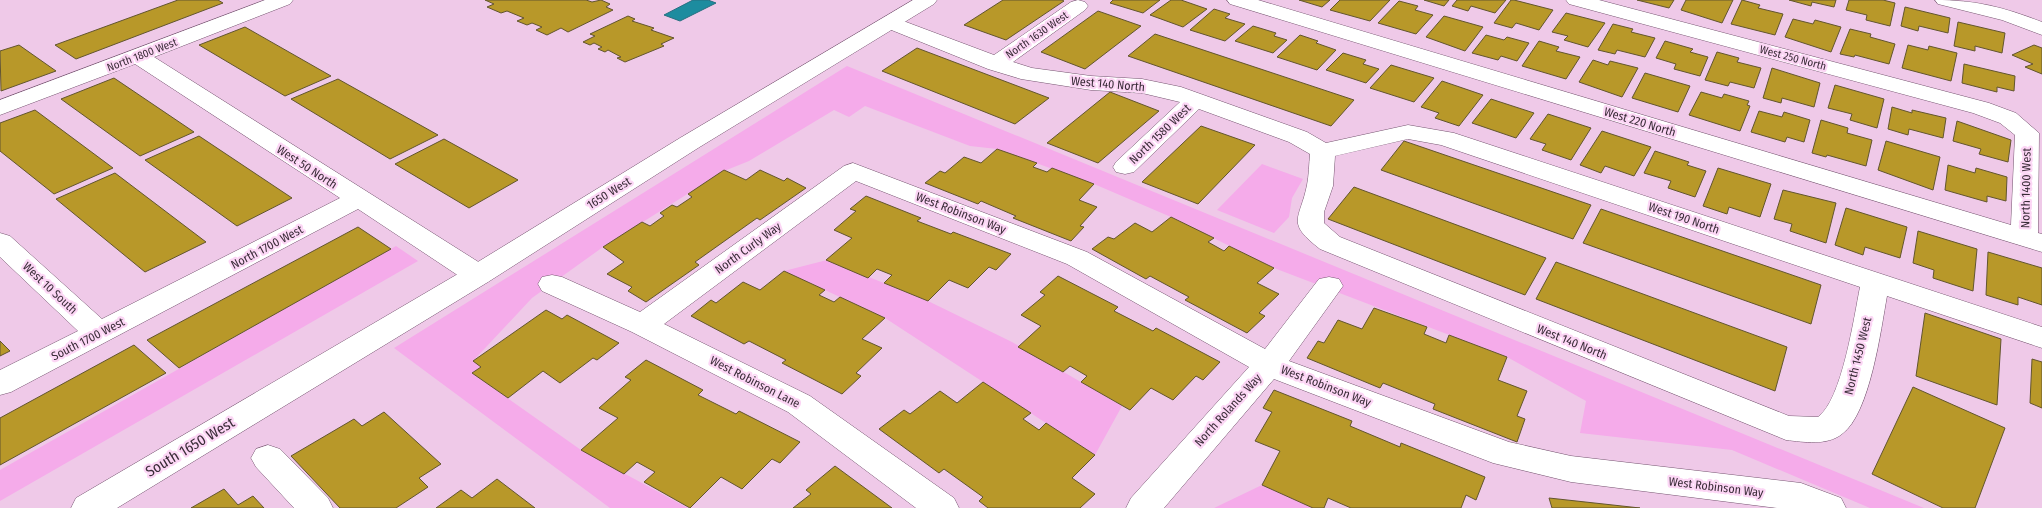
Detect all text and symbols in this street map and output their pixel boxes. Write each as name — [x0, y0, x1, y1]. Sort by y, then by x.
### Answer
street label: North 1630 West — [1003, 8, 1071, 61]
street label: North 1800 West — [105, 36, 179, 74]
street label: West 250 North — [1758, 43, 1828, 73]
street label: West 140 North — [1070, 74, 1146, 94]
street label: North 1580 West — [1126, 101, 1194, 167]
street label: West 220 North — [1602, 104, 1678, 140]
street label: West 50 North — [274, 142, 340, 192]
street label: North 1400 West — [2018, 148, 2034, 228]
street label: 1650 West — [585, 174, 634, 212]
street label: West Robinson Way — [914, 189, 1009, 237]
street label: West 190 North — [1647, 199, 1721, 237]
street label: North Curly Way — [712, 219, 784, 277]
street label: North 1700 West — [229, 222, 305, 272]
street label: West 10 South — [20, 259, 80, 317]
street label: South 1700 West — [49, 315, 127, 363]
street label: North 1450 West — [1842, 316, 1874, 396]
street label: West 140 North — [1535, 322, 1609, 362]
street label: West Robinson Lane — [708, 353, 802, 411]
street label: West Robinson Way — [1279, 362, 1374, 410]
street label: North Rolands Way — [1192, 370, 1265, 449]
street label: South 1650 West — [142, 413, 238, 481]
street label: West Robinson Way — [1668, 474, 1765, 500]

